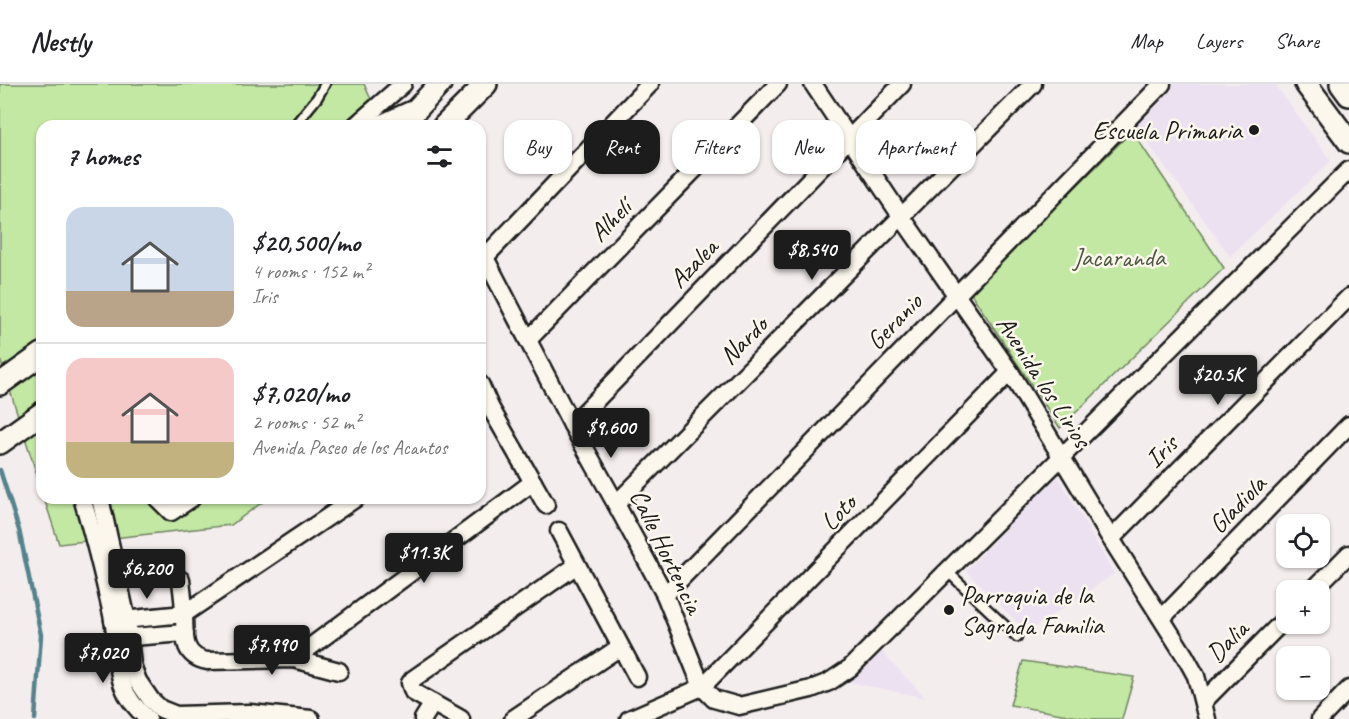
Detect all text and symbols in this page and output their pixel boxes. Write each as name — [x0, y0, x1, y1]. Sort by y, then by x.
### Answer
text: Nestly — [30, 24, 91, 59]
text: Map — [1130, 28, 1163, 54]
text: Layers — [1196, 28, 1242, 54]
text: Share — [1275, 28, 1319, 54]
place label: Escuela Primaria — [1092, 114, 1244, 147]
chip: Buy — [504, 120, 572, 174]
chip: Rent — [584, 120, 660, 174]
chip: Filters — [672, 120, 760, 174]
chip: New — [772, 120, 844, 174]
chip: Apartment — [856, 120, 976, 174]
marker: Escuela Primaria — [1247, 123, 1261, 137]
text: 7 homes — [66, 140, 139, 173]
icon: filters — [423, 140, 456, 173]
street label: Alhelí — [582, 188, 642, 249]
text: $20,500/mo — [252, 226, 360, 259]
street label: Azalea — [662, 230, 727, 295]
pin: $8,540 — [763, 230, 861, 281]
icon: home — [114, 231, 186, 303]
text: $8,540 — [788, 237, 836, 262]
park label: Jacaranda — [1071, 241, 1167, 274]
text: 4 rooms · 152 m² — [252, 259, 369, 284]
text: Iris — [252, 284, 278, 309]
street label: Geranio — [859, 285, 931, 357]
street label: Nardo — [712, 307, 777, 372]
street label: Avenida los Lirios — [989, 309, 1100, 455]
pin: $20.5K — [1169, 355, 1267, 406]
text: $20.5K — [1193, 362, 1243, 387]
text: $7,020/mo — [252, 377, 349, 410]
icon: home — [114, 382, 186, 454]
pin: $9,600 — [562, 408, 660, 459]
text: 2 rooms · 52 m² — [252, 410, 360, 435]
text: $9,600 — [586, 415, 636, 440]
street label: Iris — [1138, 426, 1186, 475]
text: Avenida Paseo de los Acantos — [252, 435, 447, 460]
street label: Gladiola — [1202, 467, 1274, 541]
street label: Calle Hortencia — [622, 484, 712, 621]
street label: Loto — [813, 485, 865, 537]
map controls — [1276, 514, 1330, 700]
button: locate — [1276, 514, 1330, 568]
pin: $11.3K — [375, 533, 473, 584]
text: $11.3K — [399, 540, 449, 565]
pin: $6,200 — [98, 549, 196, 600]
text: $6,200 — [122, 556, 172, 581]
place label: Parroquia de la Sagrada Familia — [961, 579, 1105, 642]
button: + — [1276, 580, 1330, 634]
marker: Parroquia de la Sagrada Familia — [942, 603, 956, 617]
street label: Dalia — [1199, 612, 1257, 669]
pin: $7,990 — [223, 625, 321, 676]
text: $7,990 — [248, 632, 296, 657]
pin: $7,020 — [54, 633, 152, 684]
text: $7,020 — [79, 640, 127, 665]
button: − — [1276, 646, 1330, 700]

